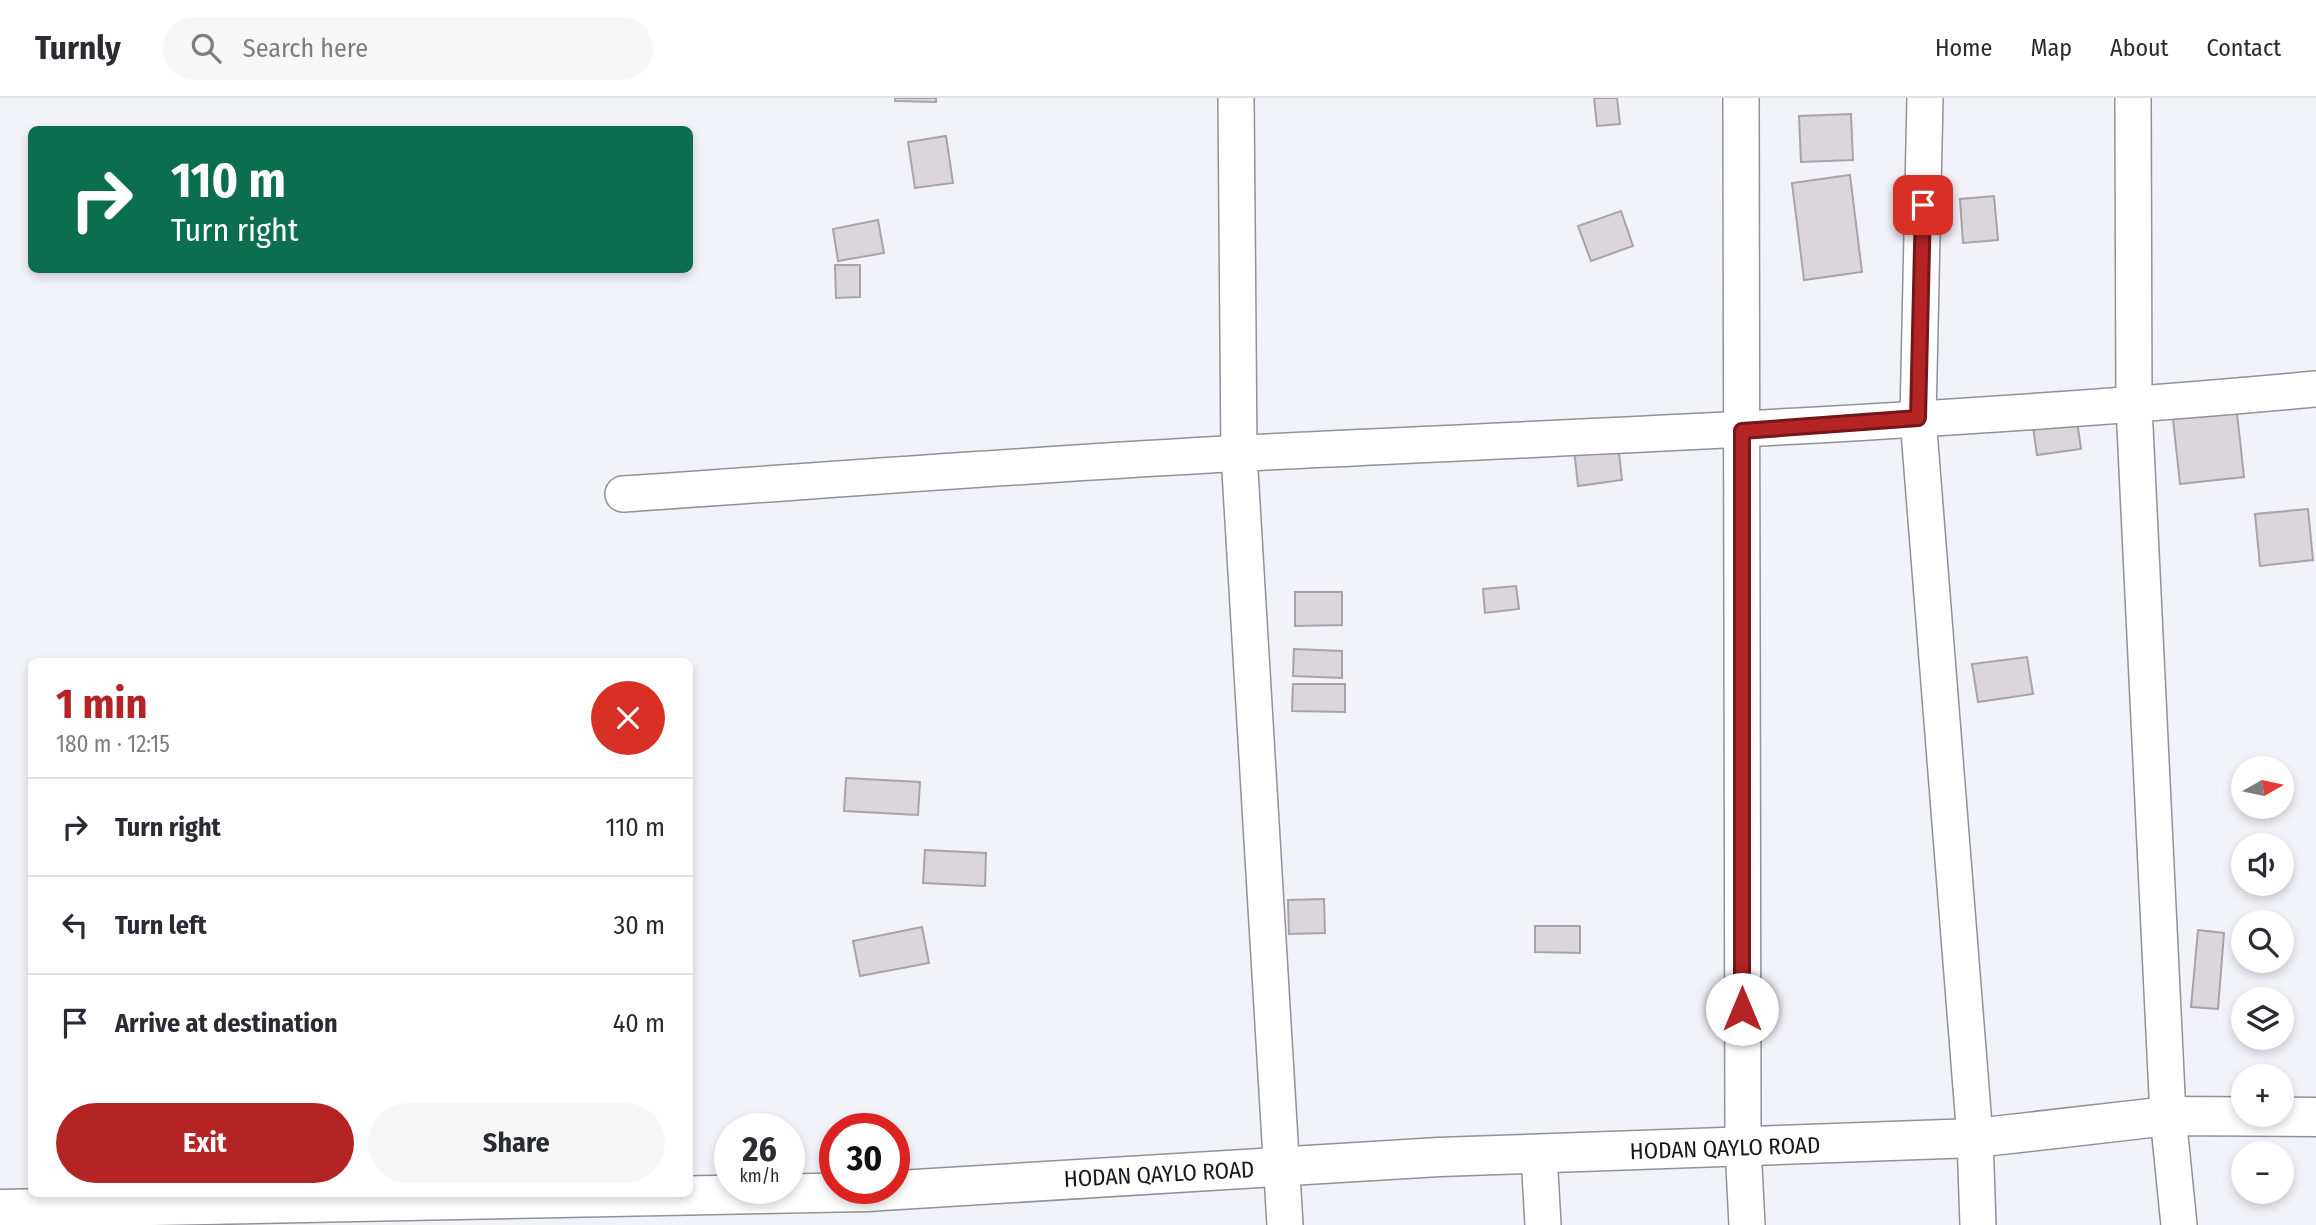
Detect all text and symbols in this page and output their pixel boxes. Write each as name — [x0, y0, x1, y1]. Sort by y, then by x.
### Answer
search box — [163, 17, 653, 80]
text: Turnly — [35, 28, 121, 68]
icon: search — [187, 29, 225, 67]
text: Search here — [243, 33, 368, 64]
text: Home — [1935, 34, 1992, 62]
text: Map — [2030, 34, 2072, 62]
text: About — [2110, 34, 2168, 62]
text: Contact — [2206, 34, 2281, 62]
text: 110 m — [171, 151, 286, 210]
icon: right — [56, 154, 147, 245]
pin — [1893, 175, 1953, 235]
icon: arrive — [1904, 186, 1942, 224]
text: Turn right — [171, 211, 298, 249]
text: 1 min — [56, 679, 147, 729]
button: close — [591, 681, 665, 755]
text: 180 m · 12:15 — [56, 730, 170, 758]
north arrow — [2231, 756, 2294, 819]
map controls — [2231, 756, 2294, 1204]
icon: right — [56, 808, 94, 846]
text: Turn right — [115, 812, 221, 843]
text: 110 m — [605, 812, 665, 843]
button: sound — [2231, 833, 2294, 896]
icon: left — [56, 906, 94, 944]
text: Turn left — [115, 910, 207, 941]
text: 30 m — [614, 910, 665, 941]
button: search — [2231, 910, 2294, 973]
position arrow — [1705, 972, 1779, 1046]
button: layers — [2231, 987, 2294, 1050]
icon: arrive — [56, 1004, 94, 1042]
text: Arrive at destination — [115, 1008, 338, 1039]
text: 40 m — [613, 1008, 665, 1039]
button: + — [2231, 1064, 2294, 1127]
button: Exit — [56, 1103, 354, 1183]
button: Share — [368, 1103, 665, 1183]
speed limit sign: 30 — [819, 1113, 910, 1204]
text: 26 — [742, 1128, 777, 1170]
street label: HODAN QAYLO ROAD — [1629, 1131, 1821, 1165]
button: − — [2231, 1141, 2294, 1204]
street label: HODAN QAYLO ROAD — [1063, 1155, 1255, 1193]
text: km/h — [739, 1165, 780, 1187]

